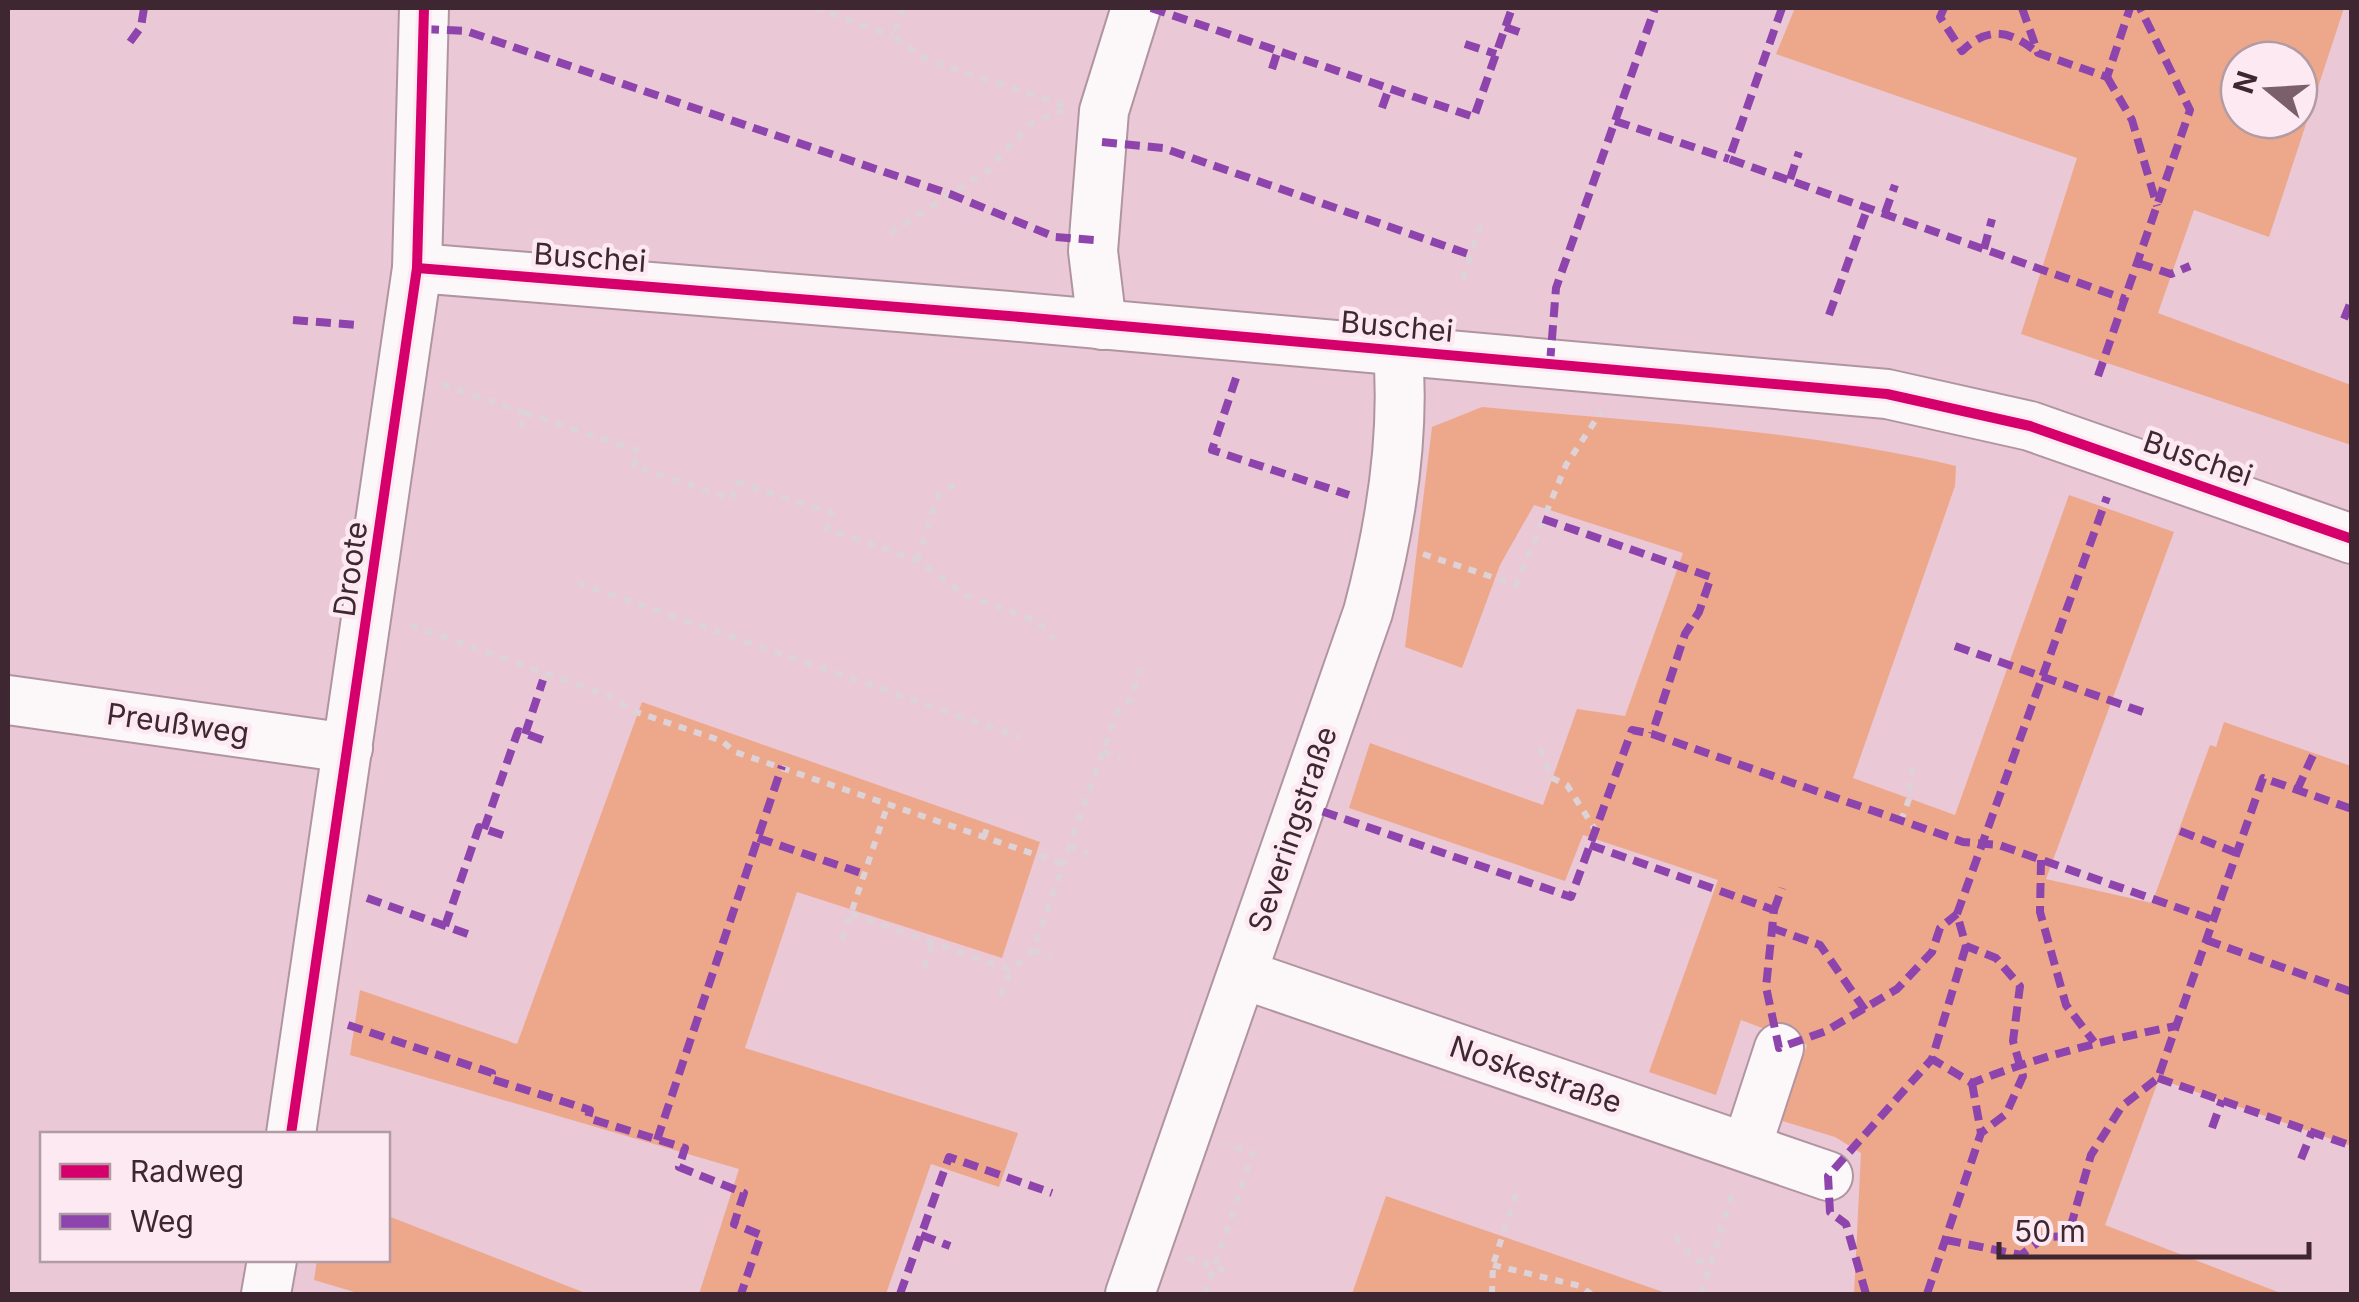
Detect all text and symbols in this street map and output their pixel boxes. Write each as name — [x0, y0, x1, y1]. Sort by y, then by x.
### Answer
north arrow — [2219, 40, 2319, 140]
text: N — [2226, 67, 2265, 98]
street label: Buschei — [532, 235, 648, 279]
street label: Buschei — [1339, 303, 1455, 349]
street label: Buschei — [2139, 423, 2257, 493]
street label: Droote — [326, 519, 374, 619]
street label: Preußweg — [104, 695, 252, 751]
street label: Severingstraße — [1240, 722, 1344, 936]
street label: Noskestraße — [1445, 1028, 1627, 1120]
legend — [40, 1132, 390, 1262]
text: Radweg — [130, 1153, 244, 1189]
scale bar — [1999, 1197, 2309, 1259]
text: Weg — [130, 1203, 194, 1239]
text: 50 m — [2014, 1213, 2086, 1249]

